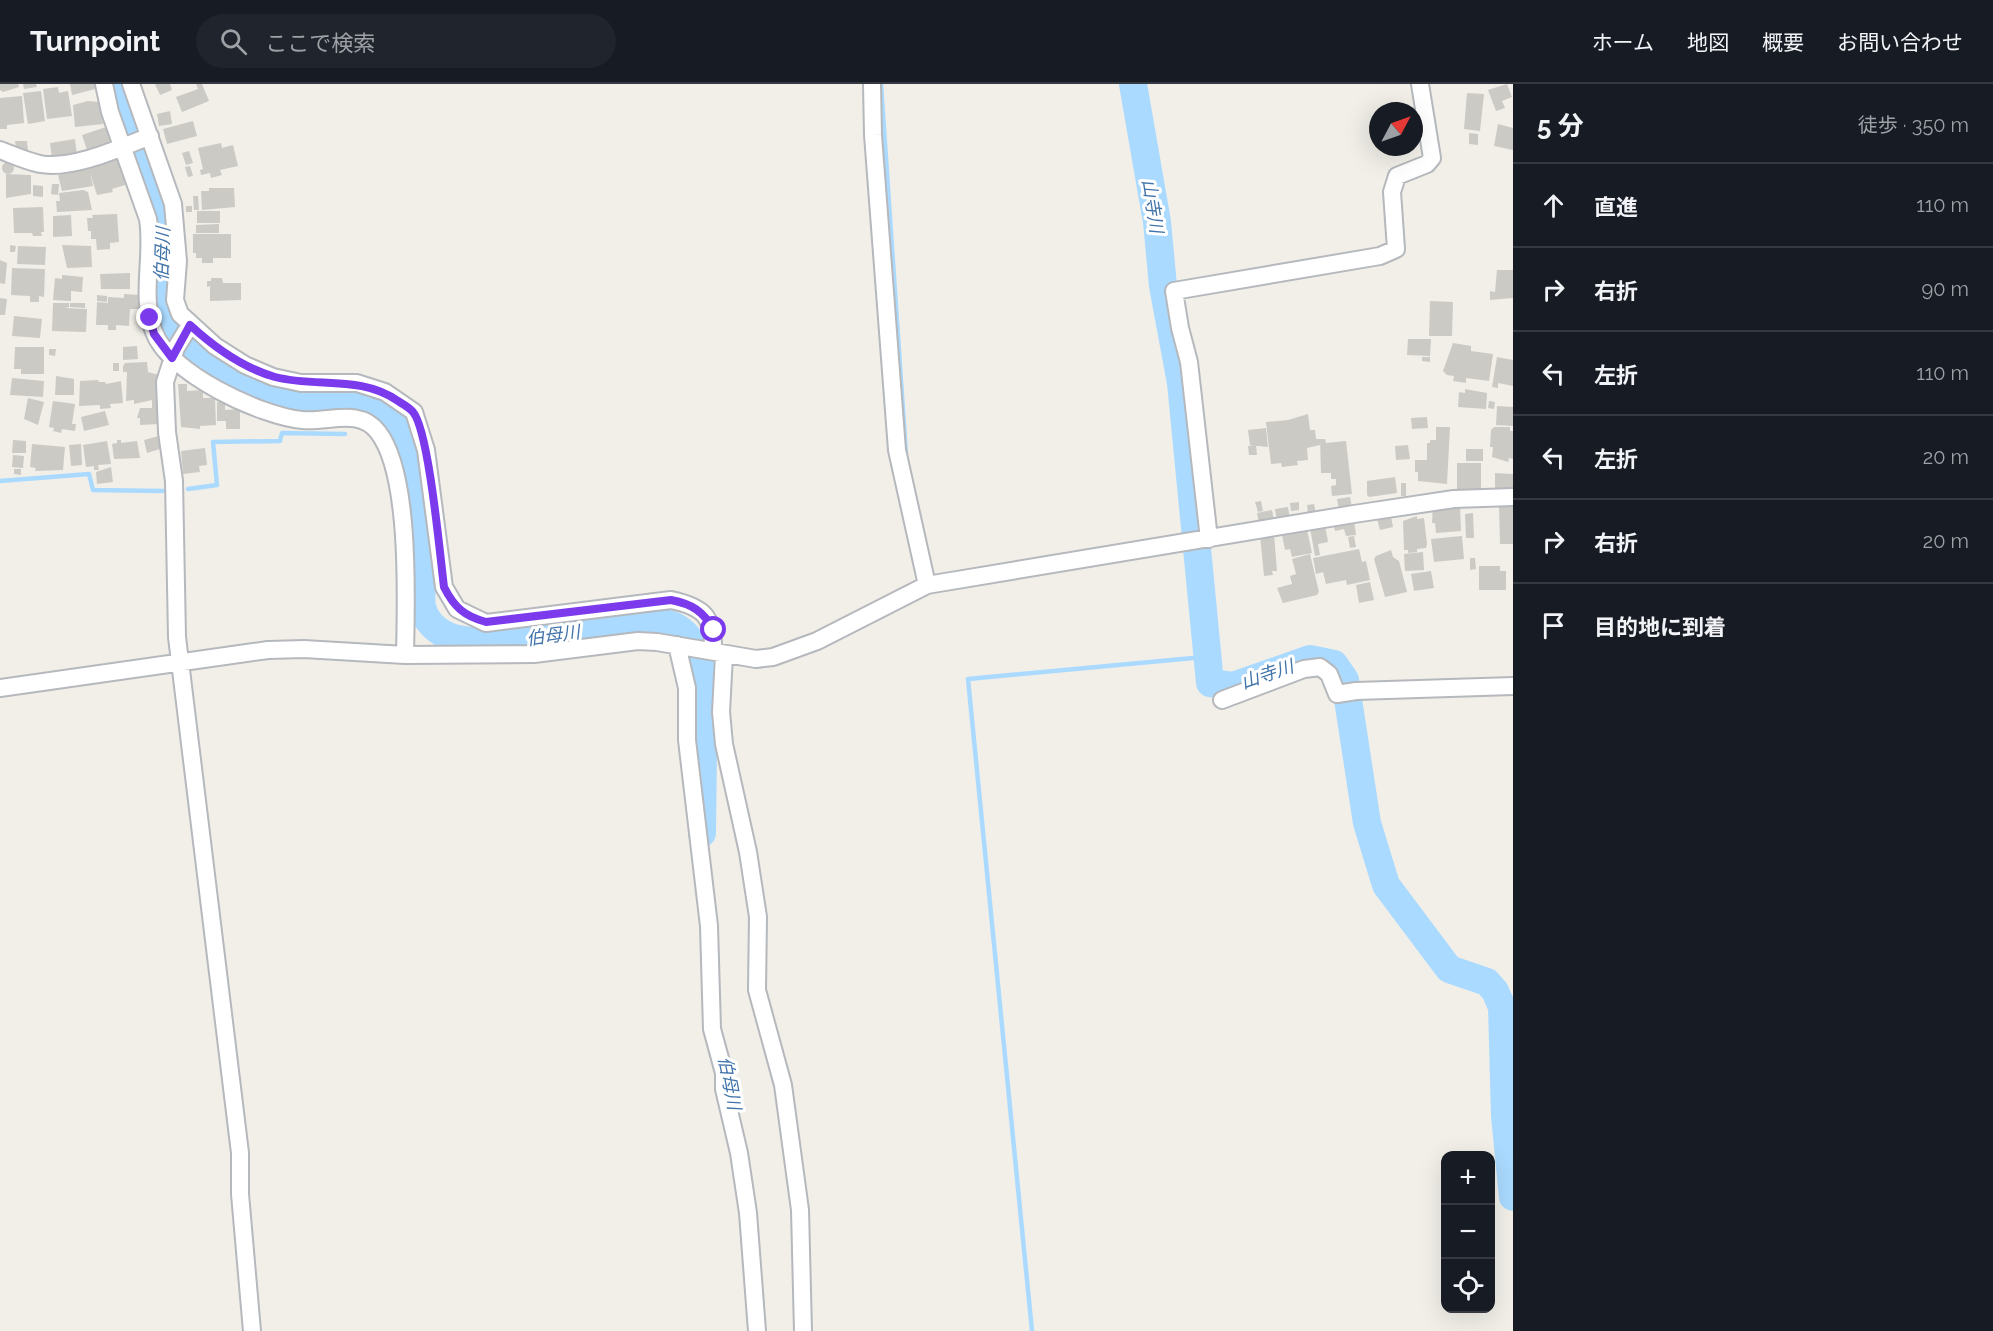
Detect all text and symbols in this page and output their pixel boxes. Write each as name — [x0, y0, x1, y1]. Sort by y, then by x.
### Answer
search box — [196, 14, 616, 68]
text: Turnpoint — [30, 25, 160, 58]
icon: search — [217, 25, 250, 58]
text: ここで検索 — [265, 30, 375, 56]
text: ホーム — [1592, 30, 1654, 55]
text: 地図 — [1687, 30, 1729, 55]
text: 概要 — [1762, 30, 1804, 55]
text: お問い合わせ — [1837, 30, 1963, 55]
north arrow — [1369, 102, 1423, 156]
text: 5 分 — [1537, 111, 1584, 141]
text: 徒歩 · 350 m — [1858, 113, 1969, 137]
water label: 山寺川 — [1138, 178, 1168, 236]
icon: ahead — [1537, 189, 1570, 222]
text: 110 m — [1916, 193, 1969, 217]
text: 直進 — [1594, 194, 1638, 220]
water label: 伯母川 — [151, 225, 174, 281]
icon: right — [1537, 273, 1570, 306]
text: 90 m — [1922, 277, 1969, 301]
text: 右折 — [1594, 278, 1638, 304]
route end — [136, 304, 162, 330]
icon: left — [1537, 357, 1570, 390]
text: 110 m — [1916, 361, 1969, 385]
text: 左折 — [1594, 362, 1638, 388]
icon: left — [1537, 441, 1570, 474]
text: 20 m — [1923, 445, 1969, 469]
text: 左折 — [1594, 446, 1638, 472]
icon: right — [1537, 525, 1570, 558]
text: 20 m — [1923, 529, 1969, 553]
text: 右折 — [1594, 530, 1638, 556]
icon: arrive — [1537, 609, 1570, 642]
text: 目的地に到着 — [1594, 614, 1726, 640]
route start — [700, 616, 726, 642]
water label: 伯母川 — [525, 621, 583, 649]
water label: 山寺川 — [1238, 655, 1298, 693]
water label: 伯母川 — [715, 1054, 746, 1113]
map controls — [1441, 1151, 1495, 1313]
button: + — [1441, 1151, 1495, 1205]
button: − — [1441, 1205, 1495, 1259]
button: locate — [1441, 1259, 1495, 1313]

